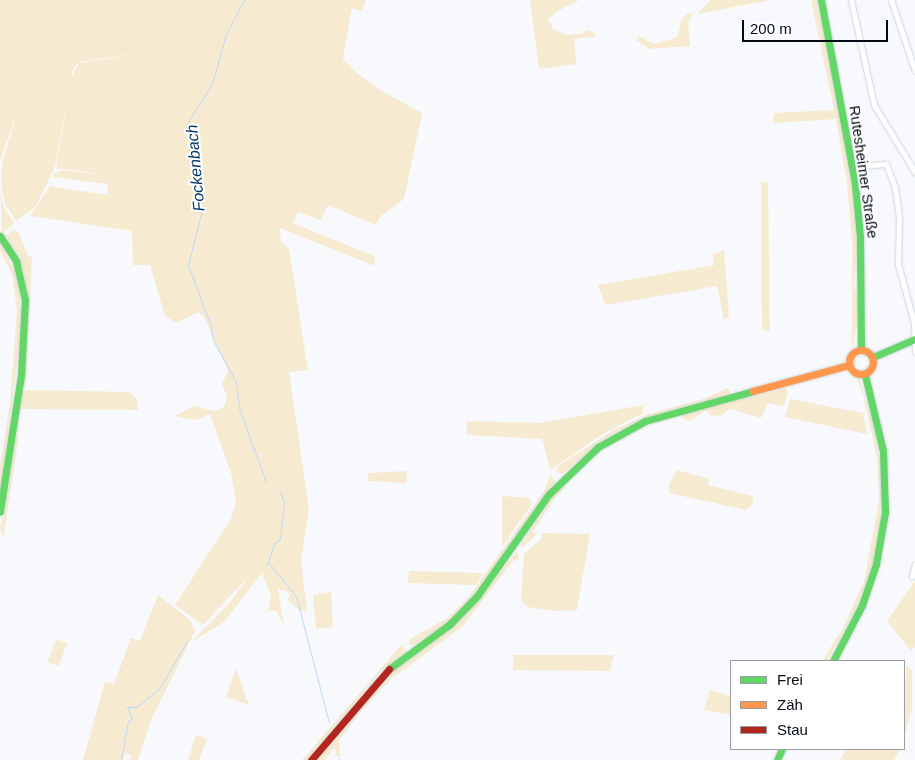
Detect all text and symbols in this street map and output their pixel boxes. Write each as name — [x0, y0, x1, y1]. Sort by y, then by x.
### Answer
scale bar — [745, 10, 891, 42]
text: 200 m — [750, 20, 792, 37]
street label: Rutesheimer Straße — [846, 104, 882, 240]
water label: Fockenbach — [183, 124, 209, 212]
legend — [730, 660, 905, 750]
text: Frei — [777, 671, 803, 688]
text: Zäh — [777, 696, 803, 713]
text: Stau — [777, 721, 808, 738]

